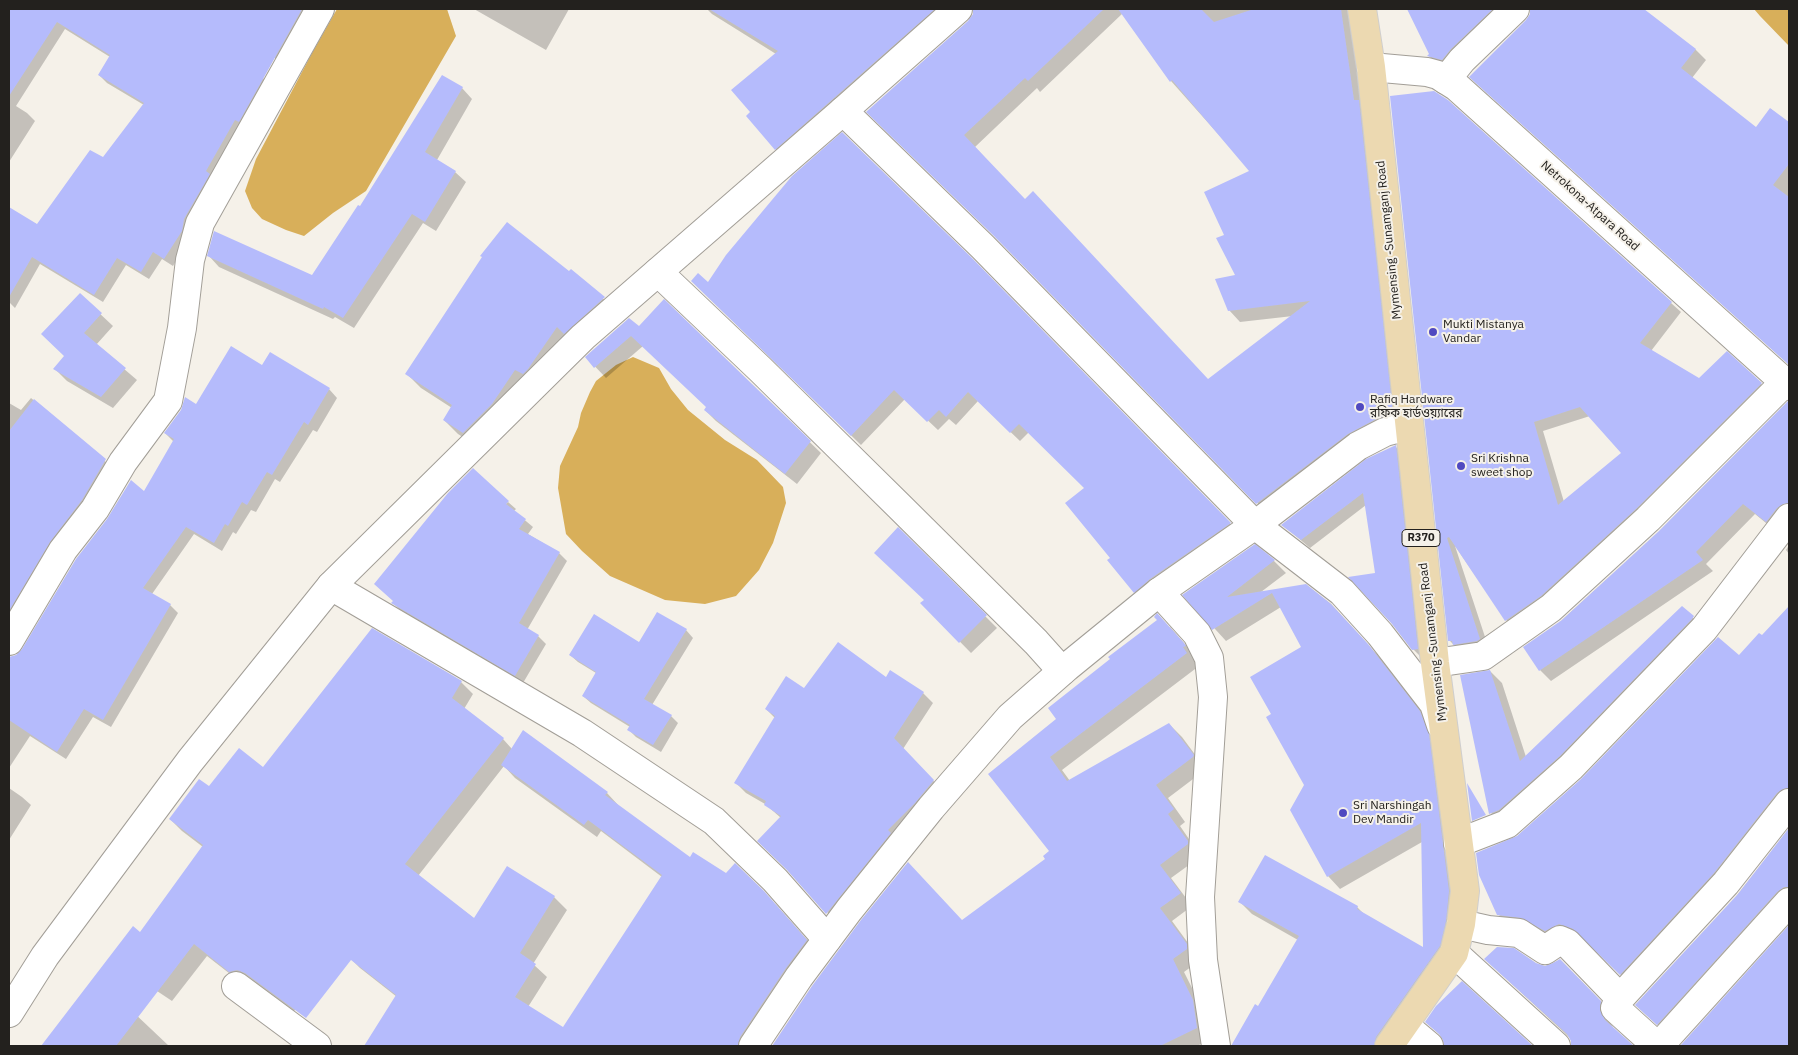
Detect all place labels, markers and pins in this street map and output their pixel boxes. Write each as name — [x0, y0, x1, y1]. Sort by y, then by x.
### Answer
place label: Mukti Mistanya Vandar — [1443, 318, 1524, 346]
marker: Mukti Mistanya Vandar — [1427, 326, 1439, 338]
place label: Rafiq Hardware রফিক হার্ডওয়্যারের — [1370, 393, 1462, 421]
marker: Rafiq Hardware রফিক হার্ডওয়্যারের — [1354, 401, 1366, 413]
place label: Sri Krishna sweet shop — [1471, 452, 1532, 480]
marker: Sri Krishna sweet shop — [1455, 460, 1467, 472]
place label: Sri Narshingah Dev Mandir — [1353, 799, 1432, 827]
marker: Sri Narshingah Dev Mandir — [1337, 807, 1349, 819]

